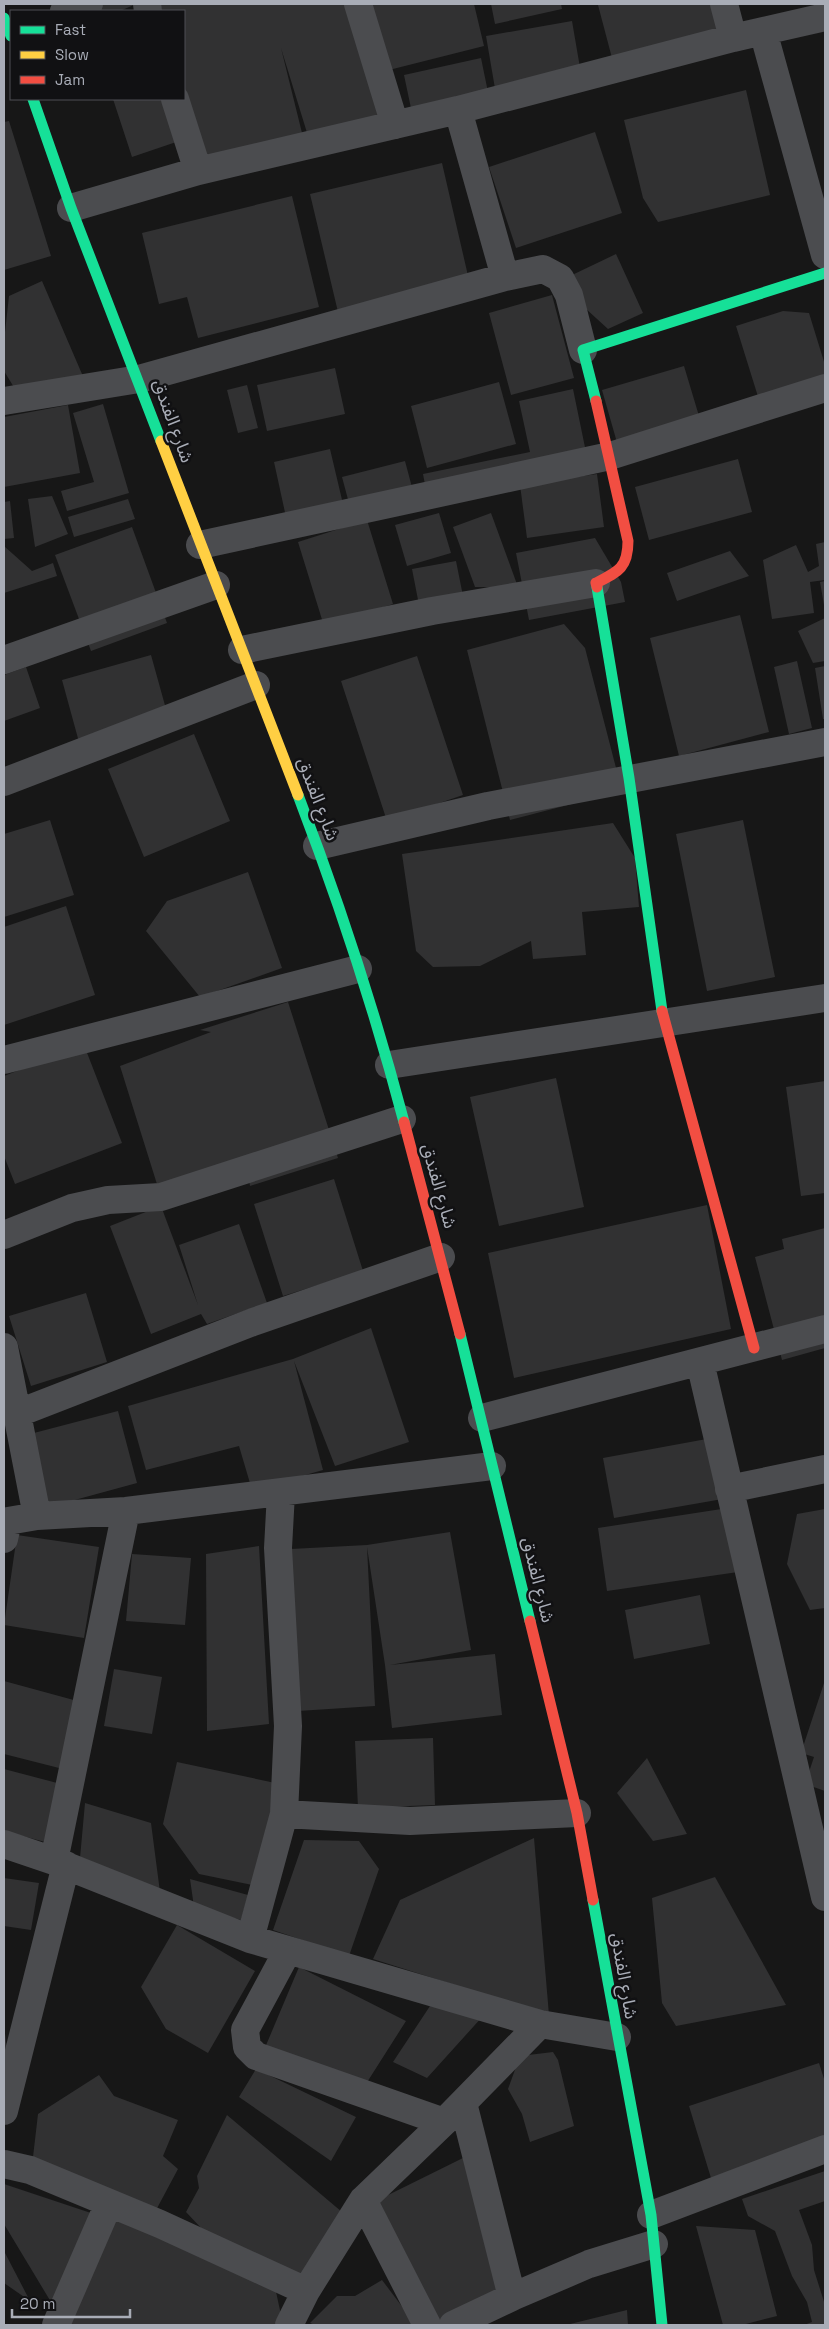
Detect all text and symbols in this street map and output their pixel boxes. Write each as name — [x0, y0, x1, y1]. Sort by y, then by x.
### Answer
legend — [10, 10, 185, 100]
text: Fast — [55, 20, 86, 39]
text: Slow — [55, 45, 89, 64]
text: Jam — [55, 70, 85, 89]
street label: شارع الفندق — [145, 376, 199, 467]
street label: شارع الفندق — [289, 754, 345, 845]
street label: شارع الفندق — [414, 1141, 463, 1232]
street label: شارع الفندق — [514, 1535, 560, 1626]
street label: شارع الفندق — [603, 1931, 643, 2021]
scale bar — [12, 2286, 130, 2318]
text: 20 m — [20, 2294, 55, 2313]

